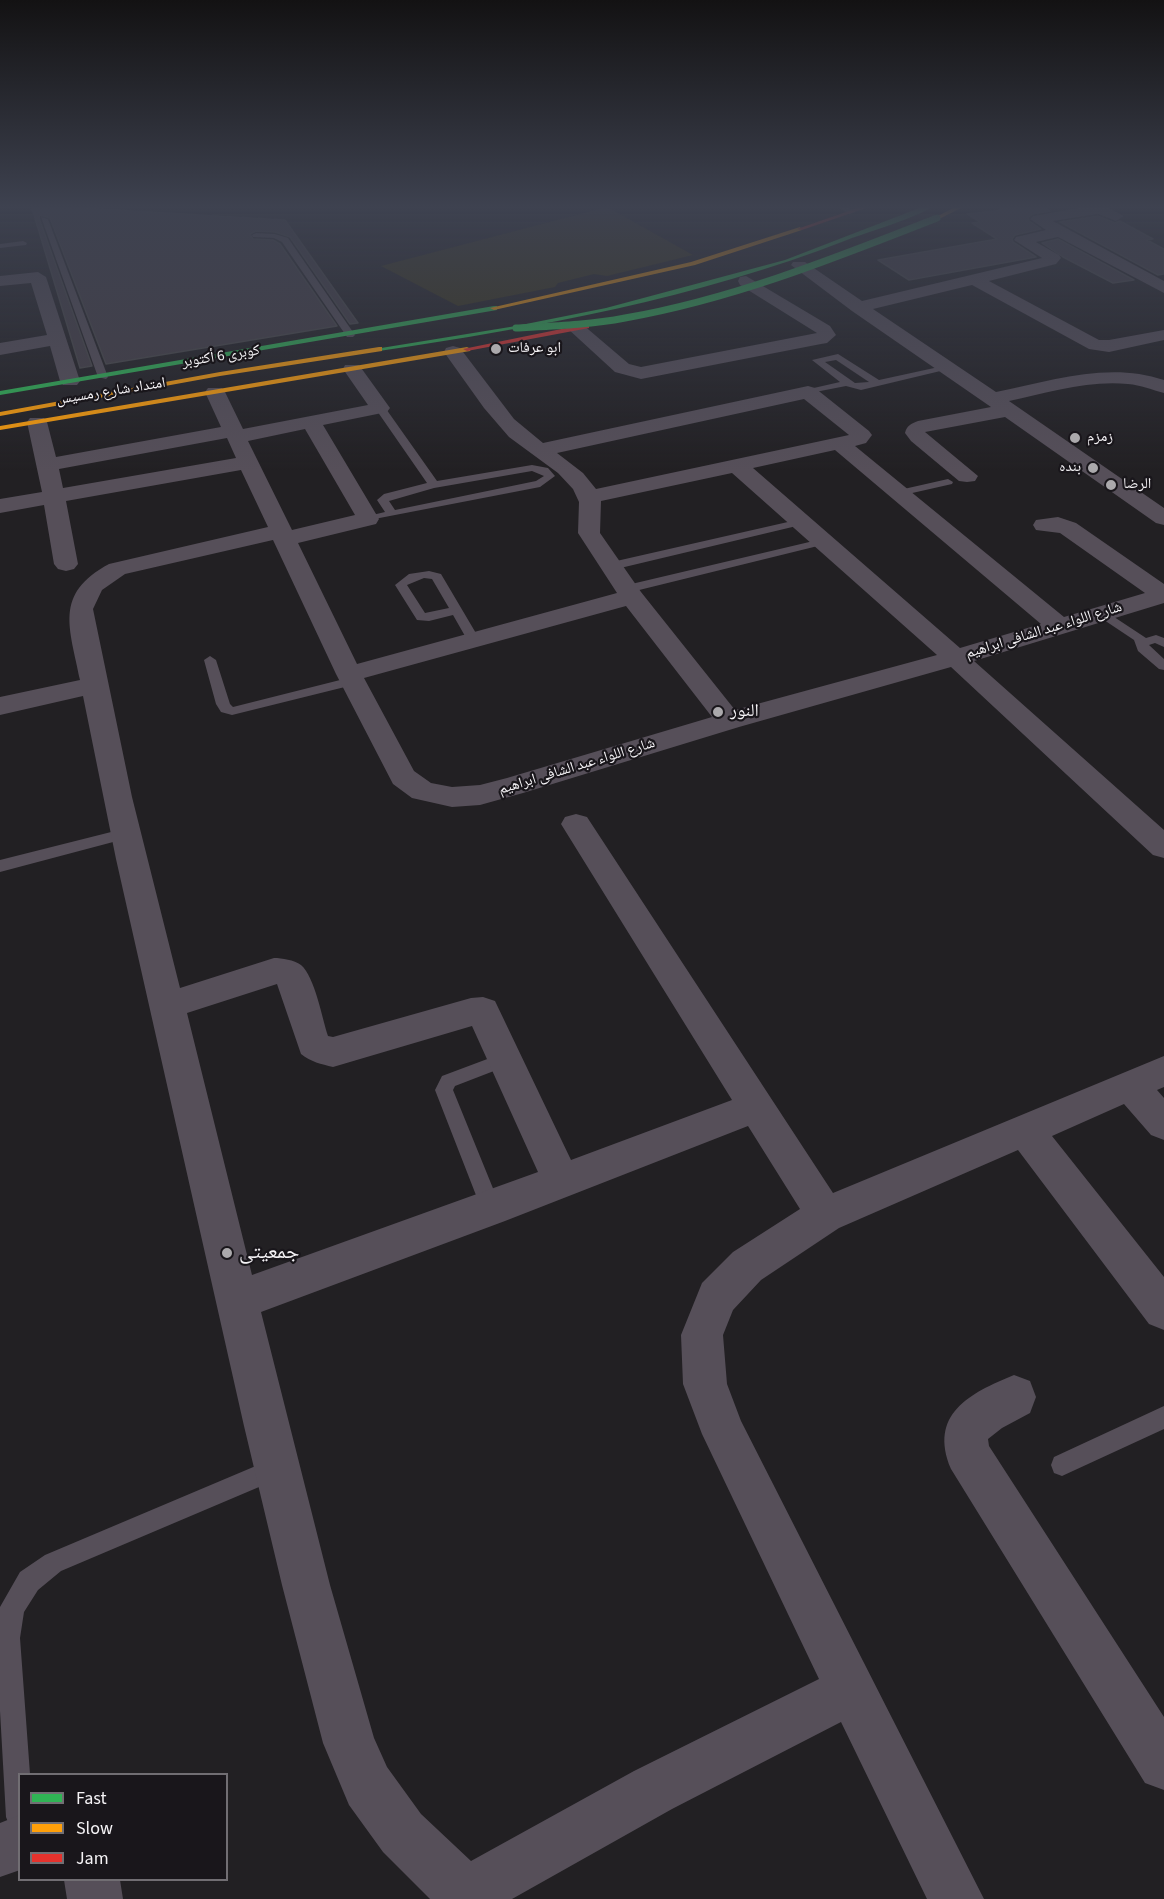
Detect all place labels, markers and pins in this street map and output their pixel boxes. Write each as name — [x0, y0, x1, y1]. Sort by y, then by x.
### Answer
place label: ابو عرفات — [508, 340, 561, 358]
marker: ابو عرفات — [489, 342, 503, 356]
place label: زمزم — [1087, 429, 1113, 447]
marker: زمزم — [1068, 431, 1082, 445]
place label: بنده — [1059, 459, 1081, 477]
marker: بنده — [1086, 461, 1100, 475]
place label: الرضا — [1123, 476, 1151, 494]
marker: الرضا — [1104, 478, 1118, 492]
place label: النور — [730, 701, 759, 723]
marker: النور — [711, 705, 725, 719]
place label: جمعيتى — [239, 1240, 299, 1266]
marker: جمعيتى — [220, 1246, 234, 1260]

